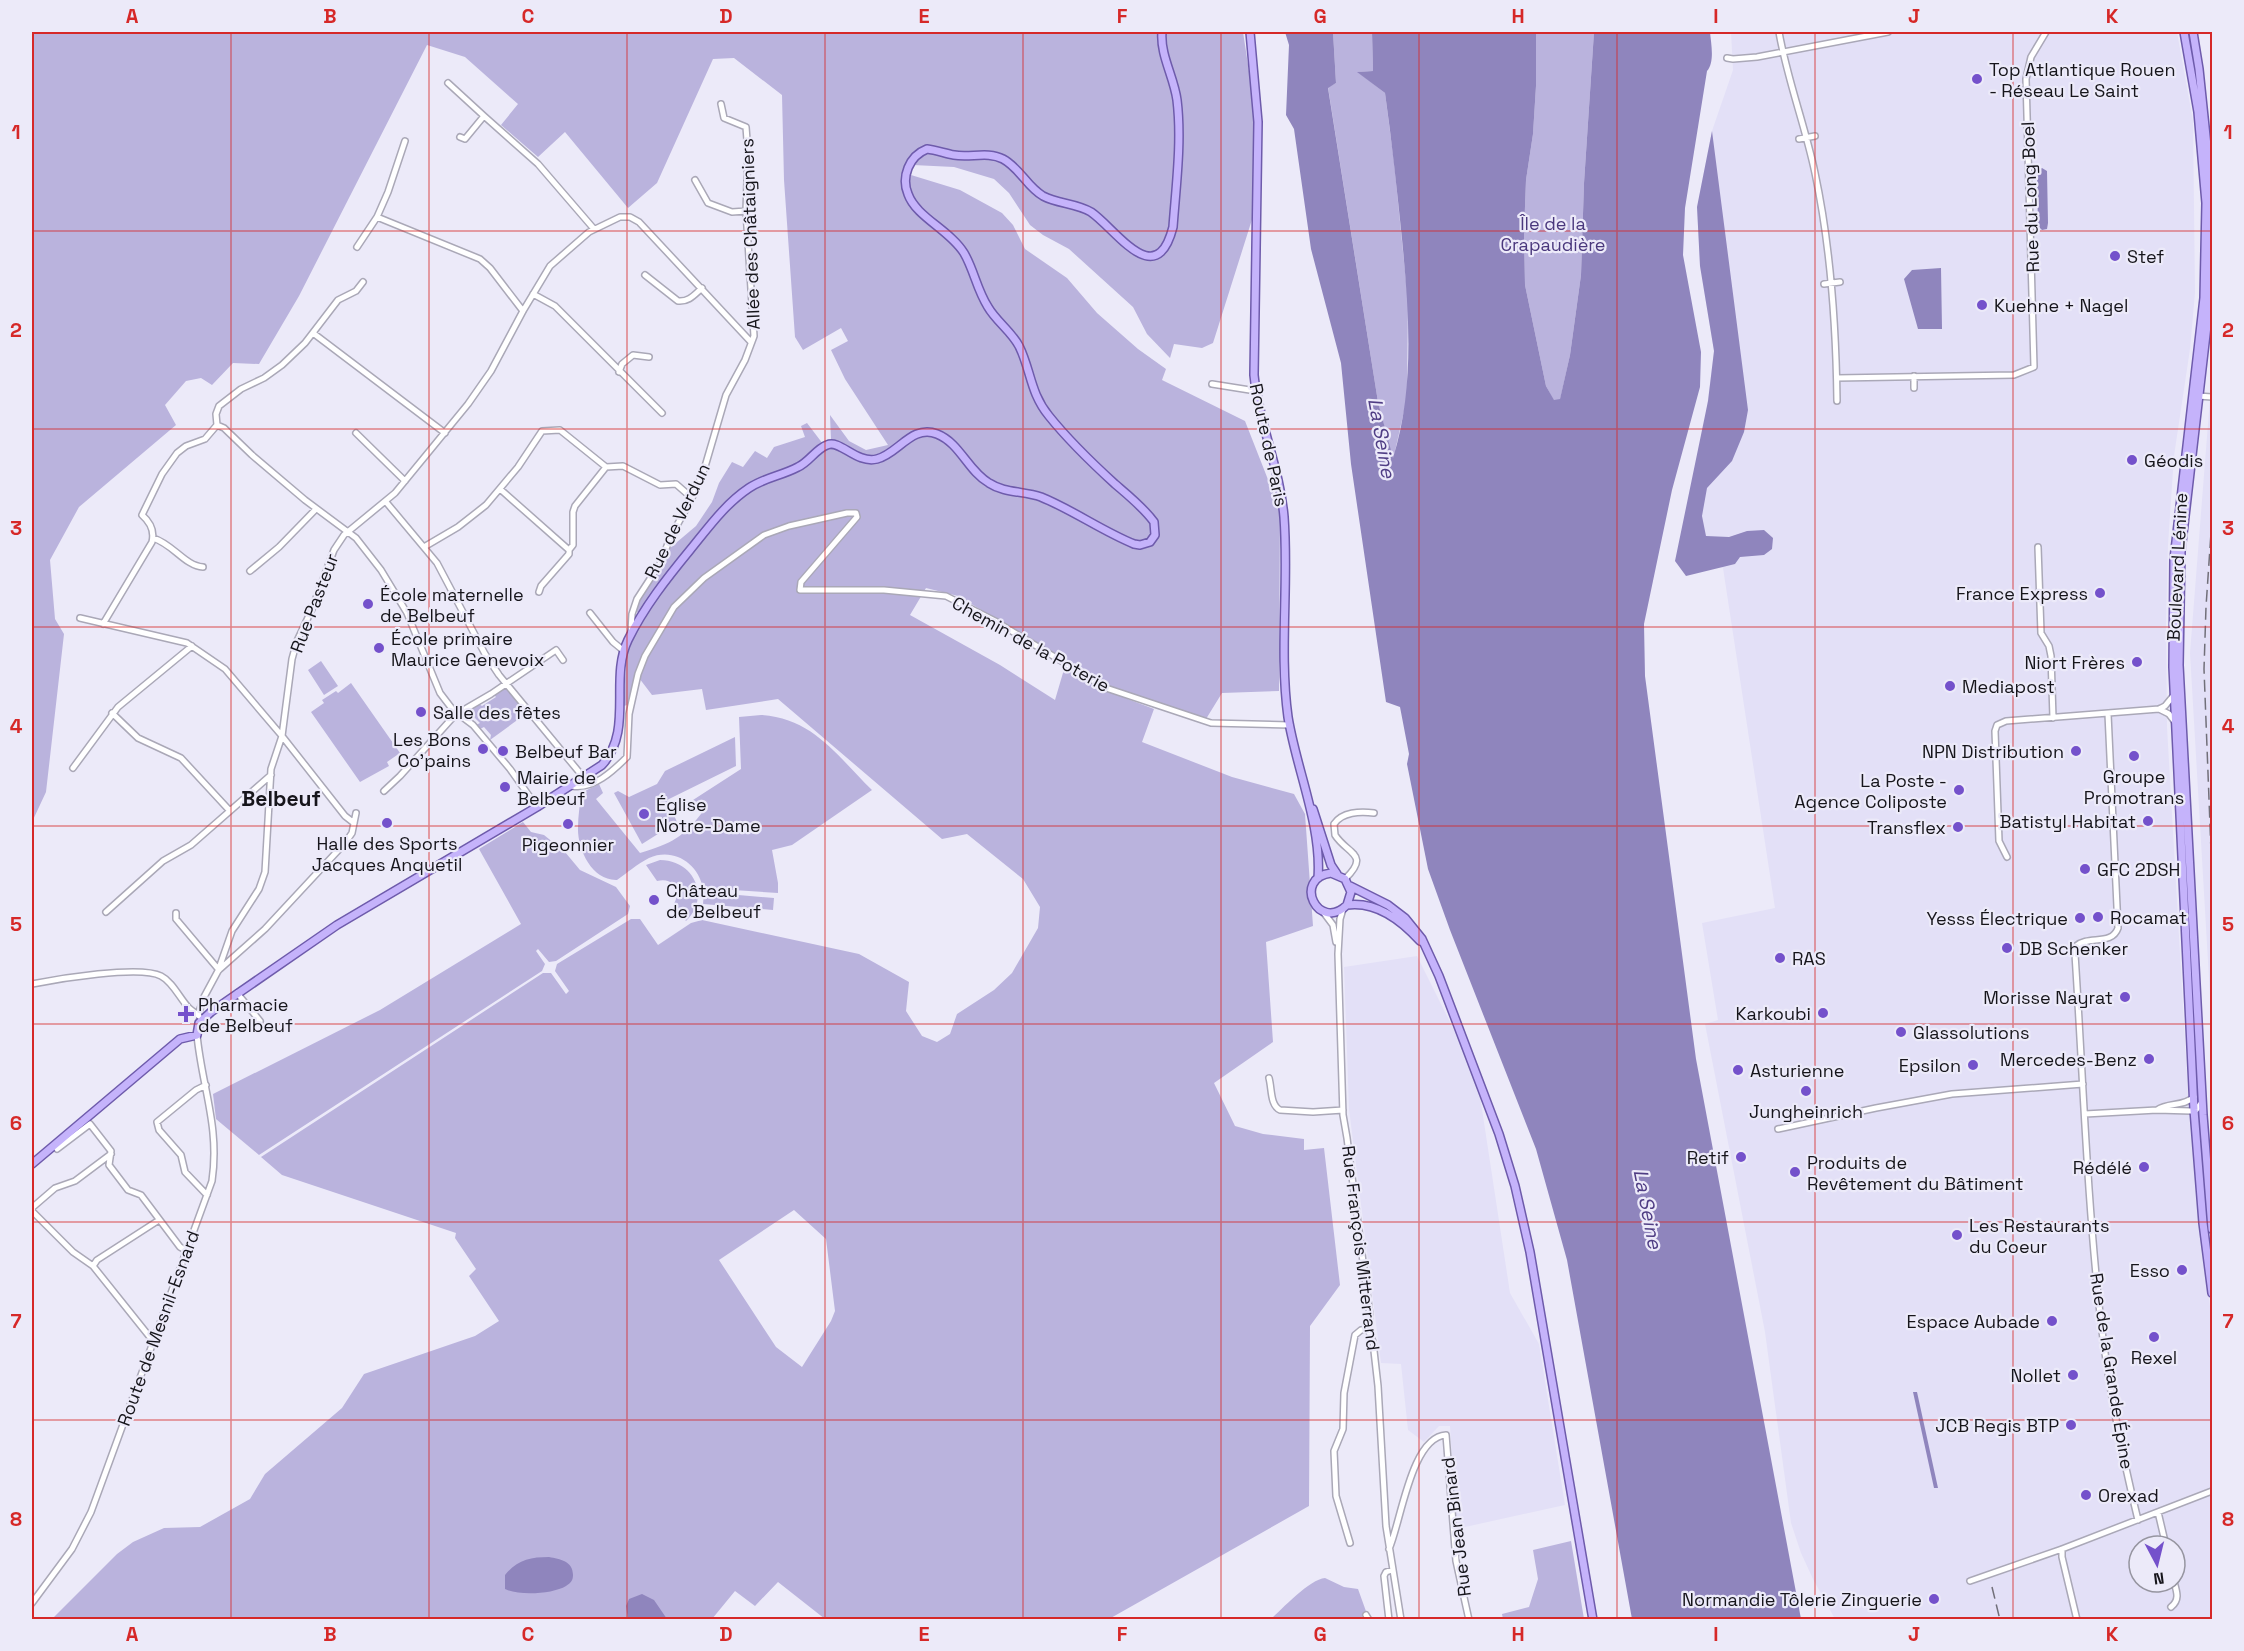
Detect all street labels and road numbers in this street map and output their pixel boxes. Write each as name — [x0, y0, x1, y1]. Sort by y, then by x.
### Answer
street label: Rue du Long Boel — [2016, 121, 2044, 273]
street label: Allée des Châtaigniers — [735, 138, 765, 330]
street label: Route de Paris — [1245, 381, 1293, 509]
street label: Rue de Verdun — [639, 460, 715, 582]
street label: Boulevard Lénine — [2162, 492, 2192, 642]
street label: Rue Pasteur — [285, 550, 343, 656]
street label: Chemin de la Poterie — [948, 591, 1114, 697]
street label: Rue François Mitterrand — [1337, 1144, 1385, 1352]
street label: Route de Mesnil-Esnard — [112, 1227, 204, 1429]
street label: Rue de la Grande Épine — [2085, 1271, 2139, 1471]
street label: Rue Jean Binard — [1436, 1456, 1476, 1598]

